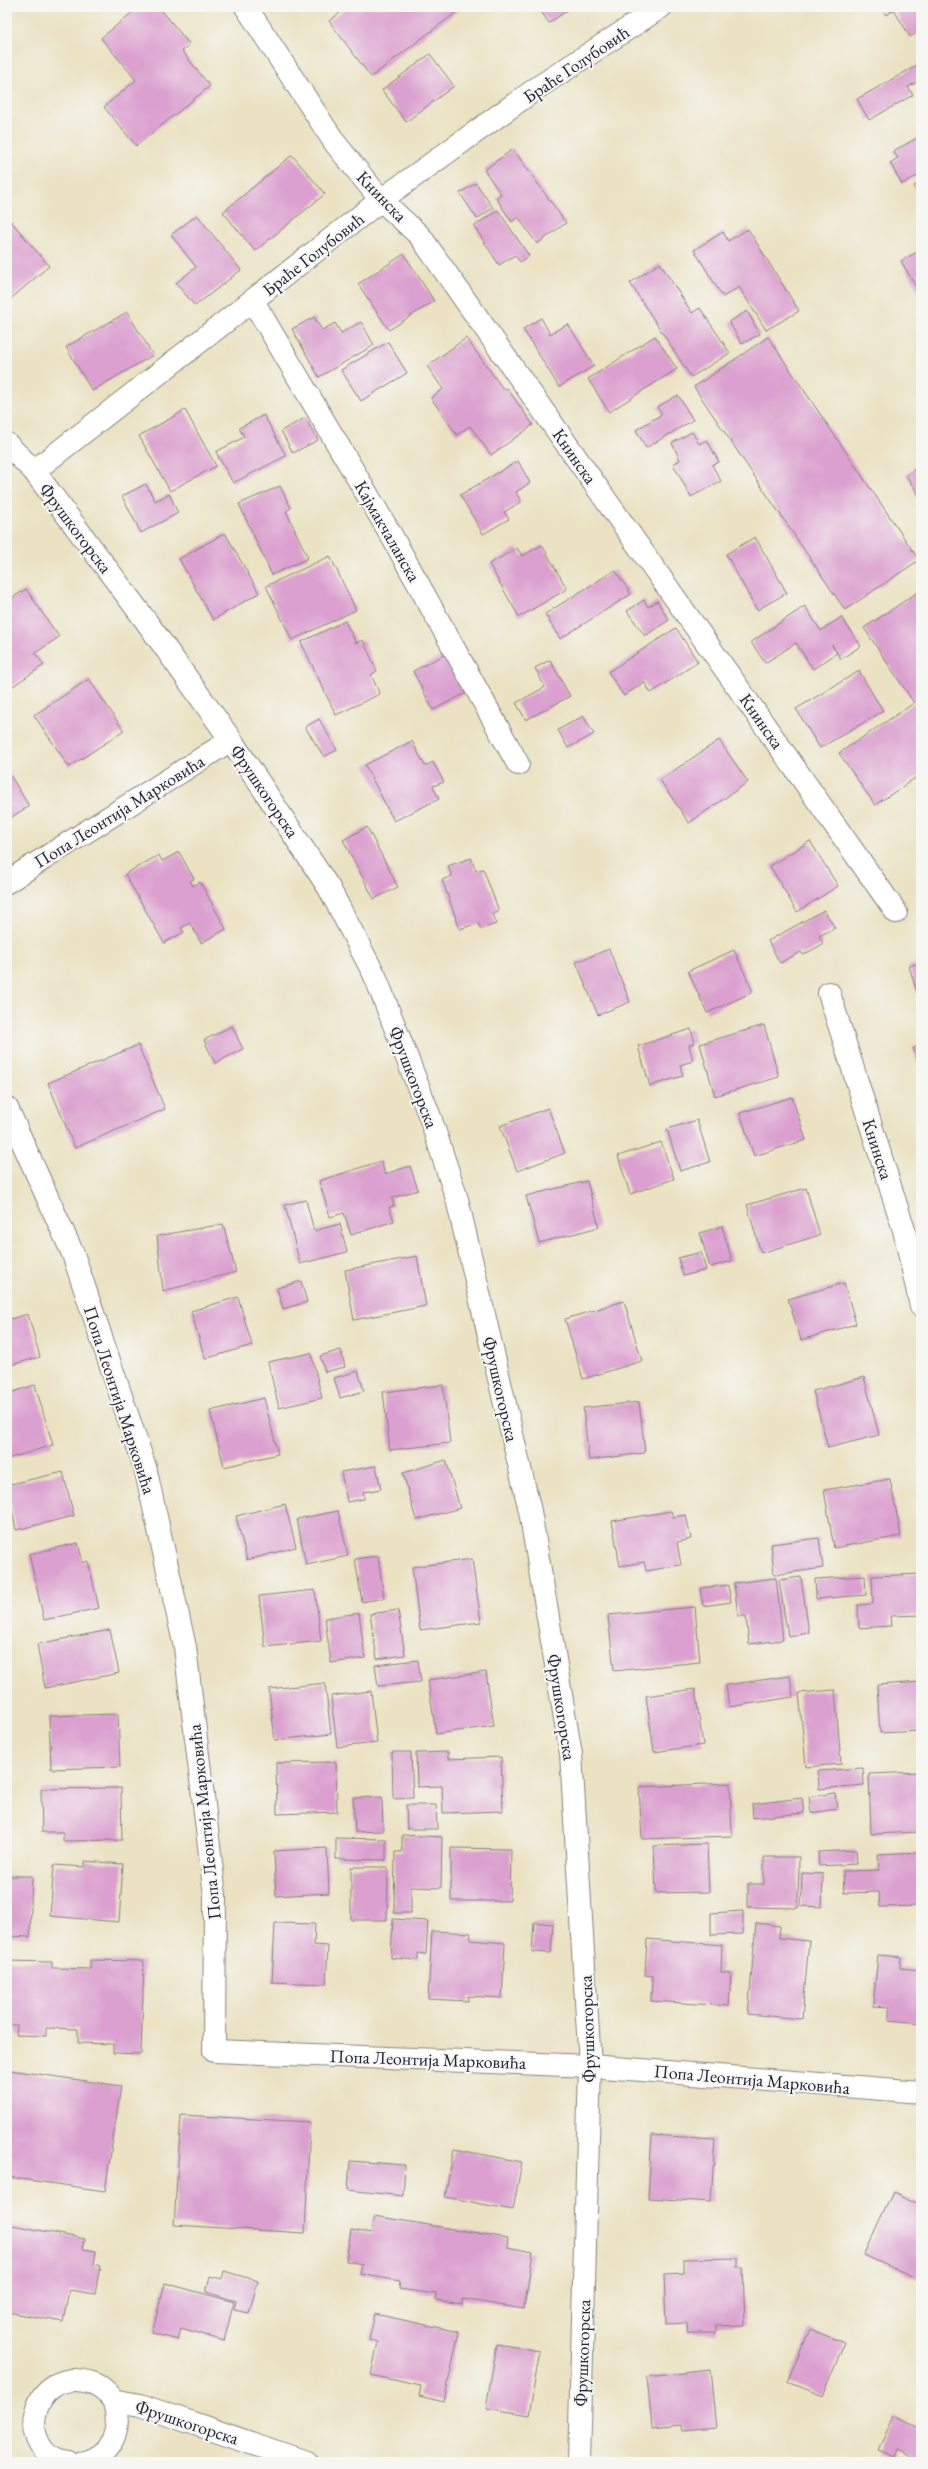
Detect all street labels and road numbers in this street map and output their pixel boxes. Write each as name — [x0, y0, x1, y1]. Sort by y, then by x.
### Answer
street label: Браће Голубовић — [518, 20, 634, 108]
street label: Книнска — [352, 165, 413, 227]
street label: Браће Голубовић — [257, 207, 369, 301]
street label: Книнска — [548, 424, 603, 489]
street label: Кајмакчаланска — [350, 476, 427, 586]
street label: Фрушкогорска — [35, 478, 118, 578]
street label: Книнска — [735, 689, 790, 754]
street label: Фрушкогорска — [225, 740, 305, 843]
street label: Попа Леонтија Марковића — [30, 749, 209, 873]
street label: Фрушкогорска — [384, 1023, 444, 1132]
street label: Книнска — [857, 1116, 899, 1183]
street label: Попа Леонтија Марковића — [79, 1303, 162, 1498]
street label: Фрушкогорска — [478, 1334, 524, 1445]
street label: Фрушкогорска — [542, 1652, 582, 1763]
street label: Попа Леонтија Марковића — [182, 1722, 226, 1921]
street label: Фрушкогорска — [574, 1974, 600, 2083]
street label: Попа Леонтија Марковића — [329, 2044, 527, 2074]
street label: Попа Леонтија Марковића — [653, 2059, 852, 2099]
street label: Фрушкогорска — [569, 2298, 595, 2407]
street label: Фрушкогорска — [132, 2394, 242, 2450]

